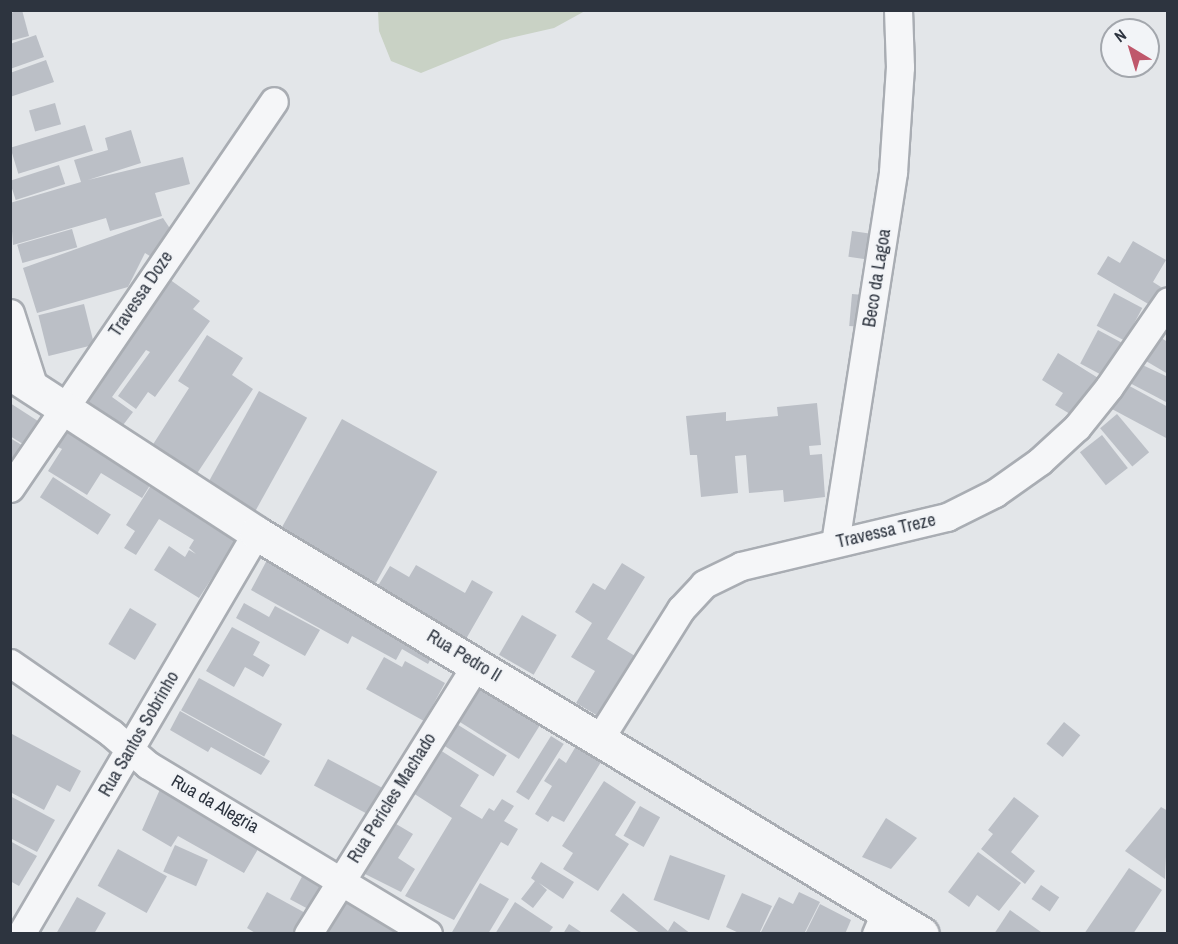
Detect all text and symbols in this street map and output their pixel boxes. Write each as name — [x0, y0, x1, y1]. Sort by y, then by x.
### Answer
north arrow — [1100, 18, 1160, 78]
text: N — [1110, 24, 1131, 47]
street label: Beco da Lagoa — [859, 227, 895, 329]
street label: Travessa Doze — [104, 247, 178, 341]
street label: Travessa Treze — [834, 509, 938, 553]
street label: Rua Pedro II — [423, 625, 505, 687]
street label: Rua Santos Sobrinho — [94, 667, 184, 801]
street label: Rua Pericles Machado — [343, 729, 441, 867]
street label: Rua da Alegria — [167, 770, 263, 838]

